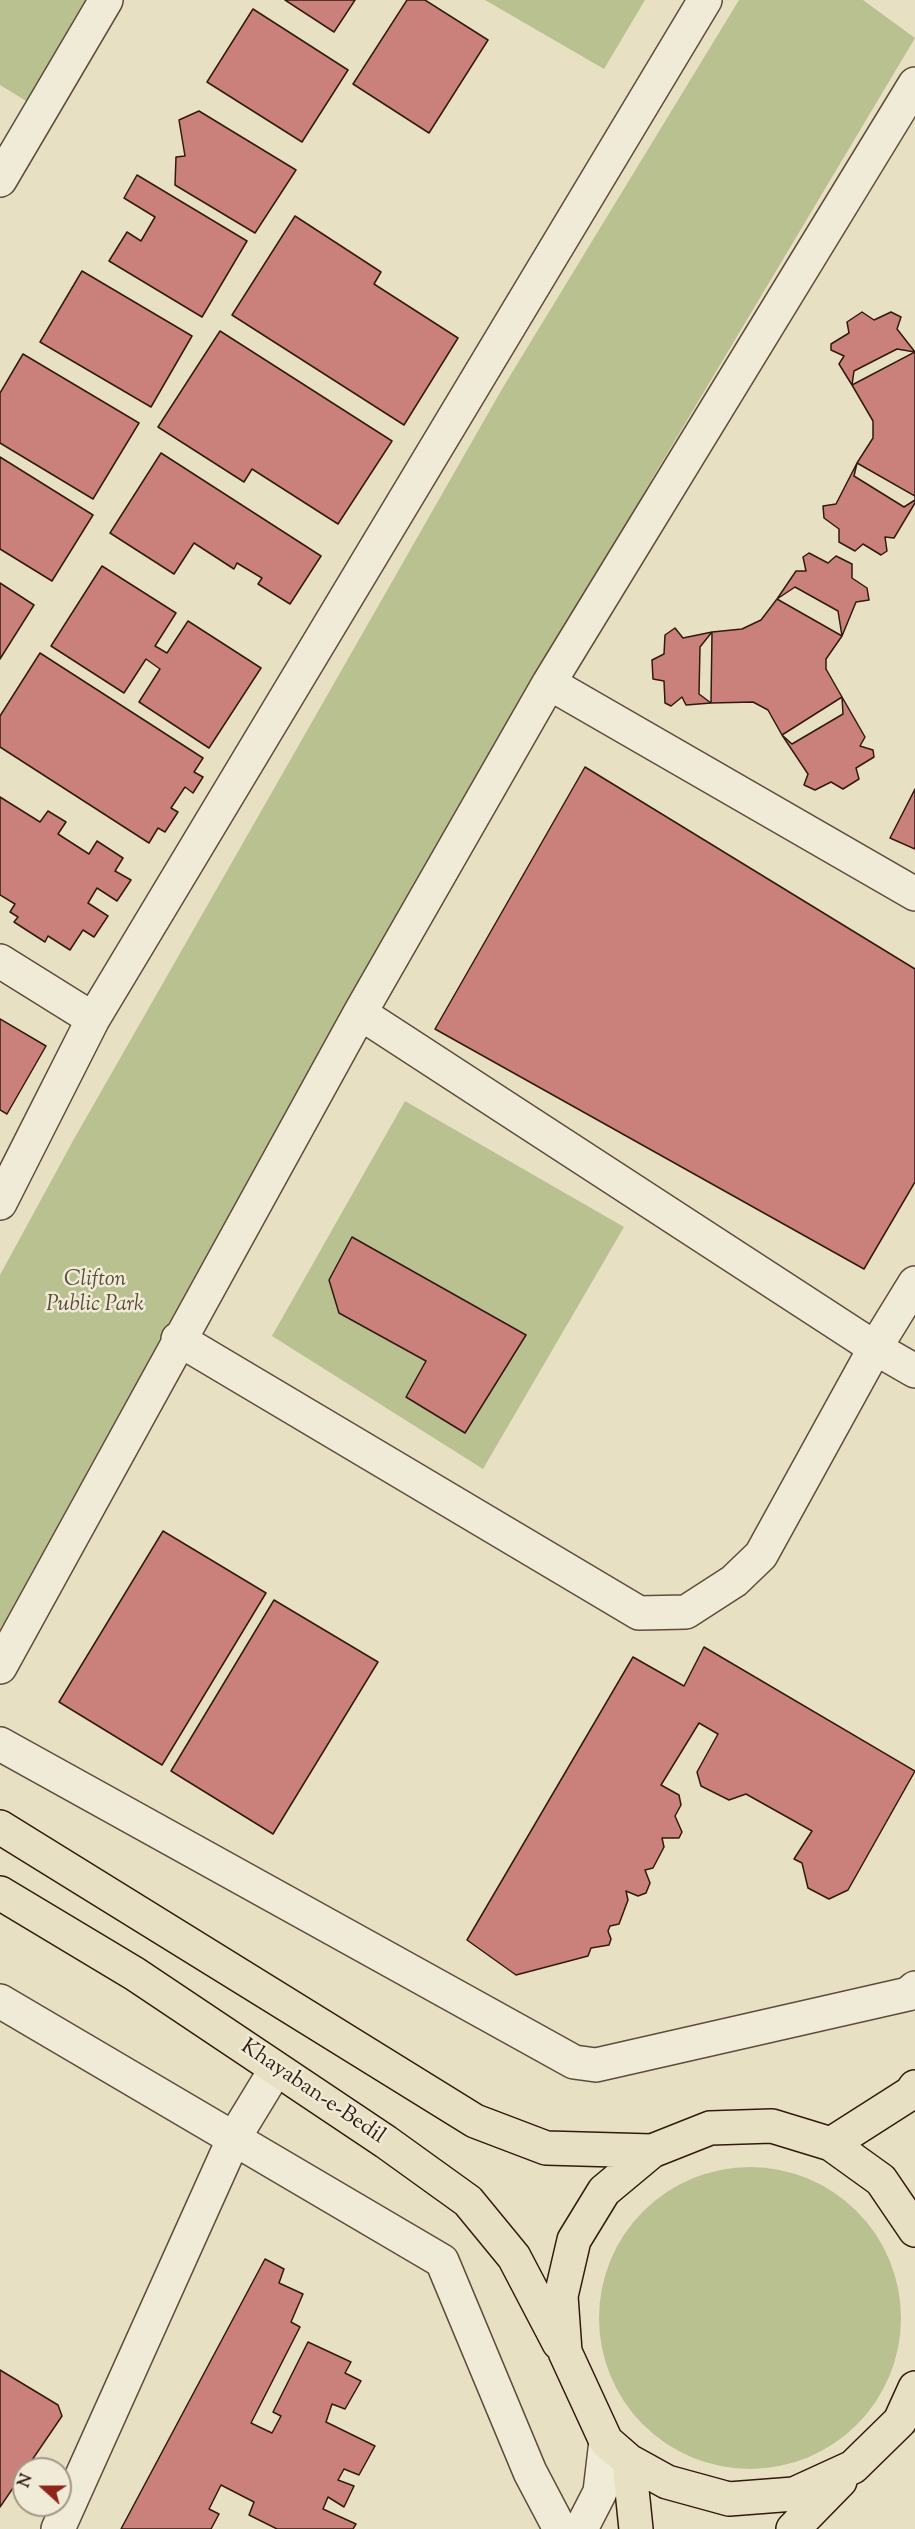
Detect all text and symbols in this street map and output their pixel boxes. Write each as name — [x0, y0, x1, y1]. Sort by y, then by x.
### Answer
park label: Clifton Public Park — [46, 1268, 144, 1320]
street label: Khayaban-e-Bedil — [235, 2035, 389, 2151]
north arrow — [12, 2457, 72, 2517]
text: N — [14, 2471, 40, 2491]

